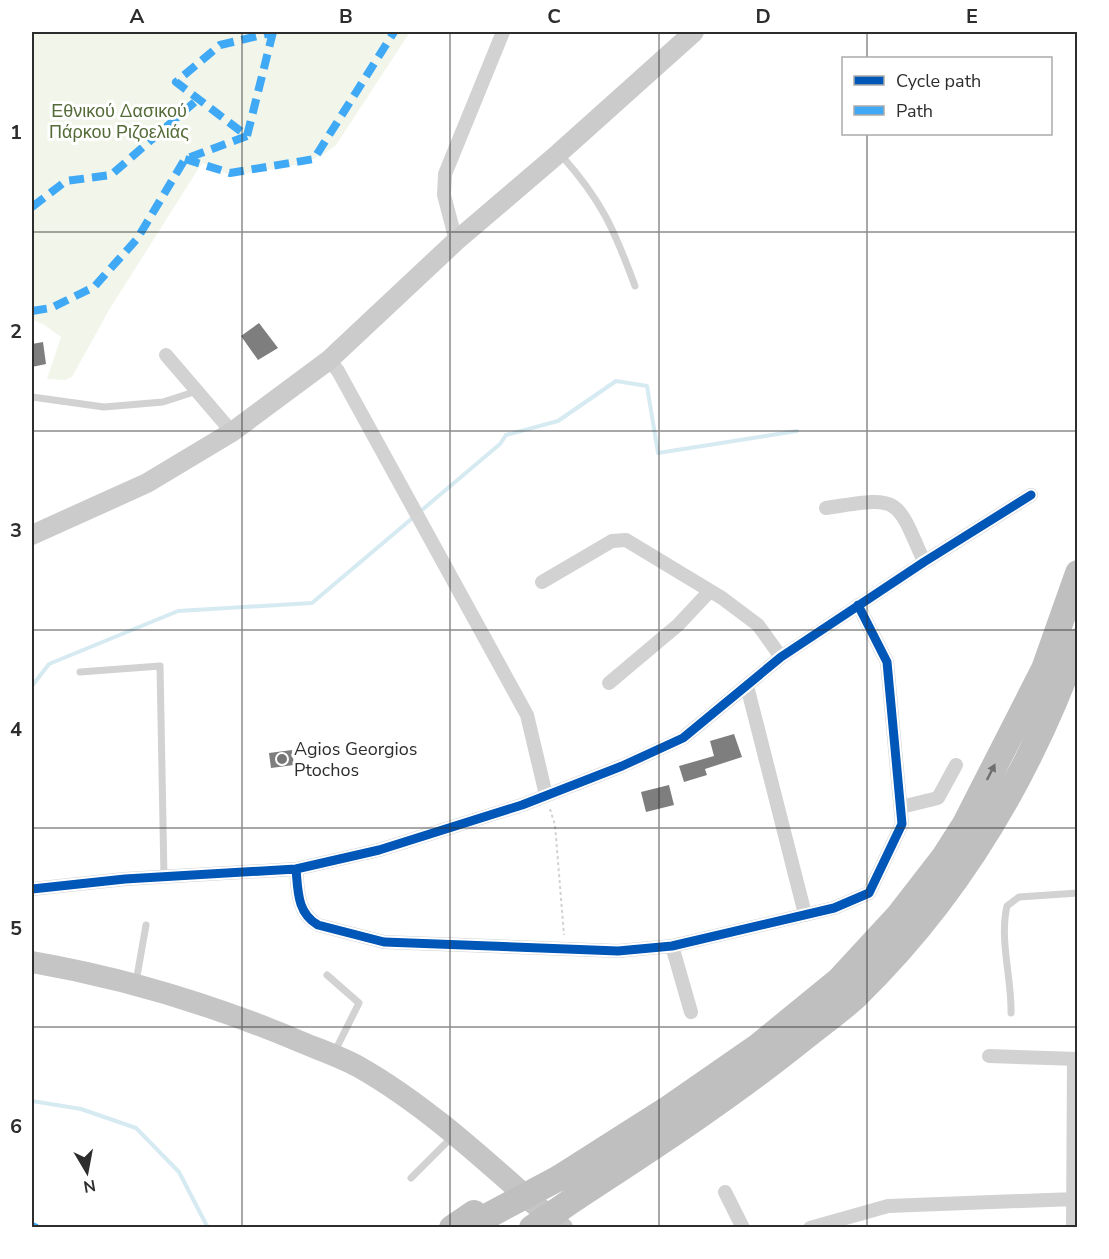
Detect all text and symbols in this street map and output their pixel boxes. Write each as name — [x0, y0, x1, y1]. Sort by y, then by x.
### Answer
text: A — [130, 3, 145, 30]
text: B — [339, 3, 353, 30]
text: C — [547, 3, 561, 30]
text: D — [755, 3, 771, 30]
text: E — [966, 3, 978, 30]
legend — [842, 57, 1052, 135]
text: Cycle path — [896, 69, 981, 93]
park label: Εθνικού Δασικού Πάρκου Ριζοελιάς — [49, 99, 189, 144]
text: Path — [896, 99, 933, 123]
text: 1 — [10, 119, 22, 146]
text: 2 — [10, 318, 22, 345]
text: 3 — [10, 517, 22, 544]
text: 4 — [10, 716, 22, 743]
place label: Agios Georgios Ptochos — [294, 737, 417, 782]
marker: Agios Georgios Ptochos — [275, 752, 289, 766]
one-way arrow — [986, 763, 996, 780]
text: 5 — [10, 915, 22, 942]
text: 6 — [10, 1113, 22, 1140]
north arrow — [57, 1142, 117, 1202]
text: N — [82, 1174, 97, 1198]

